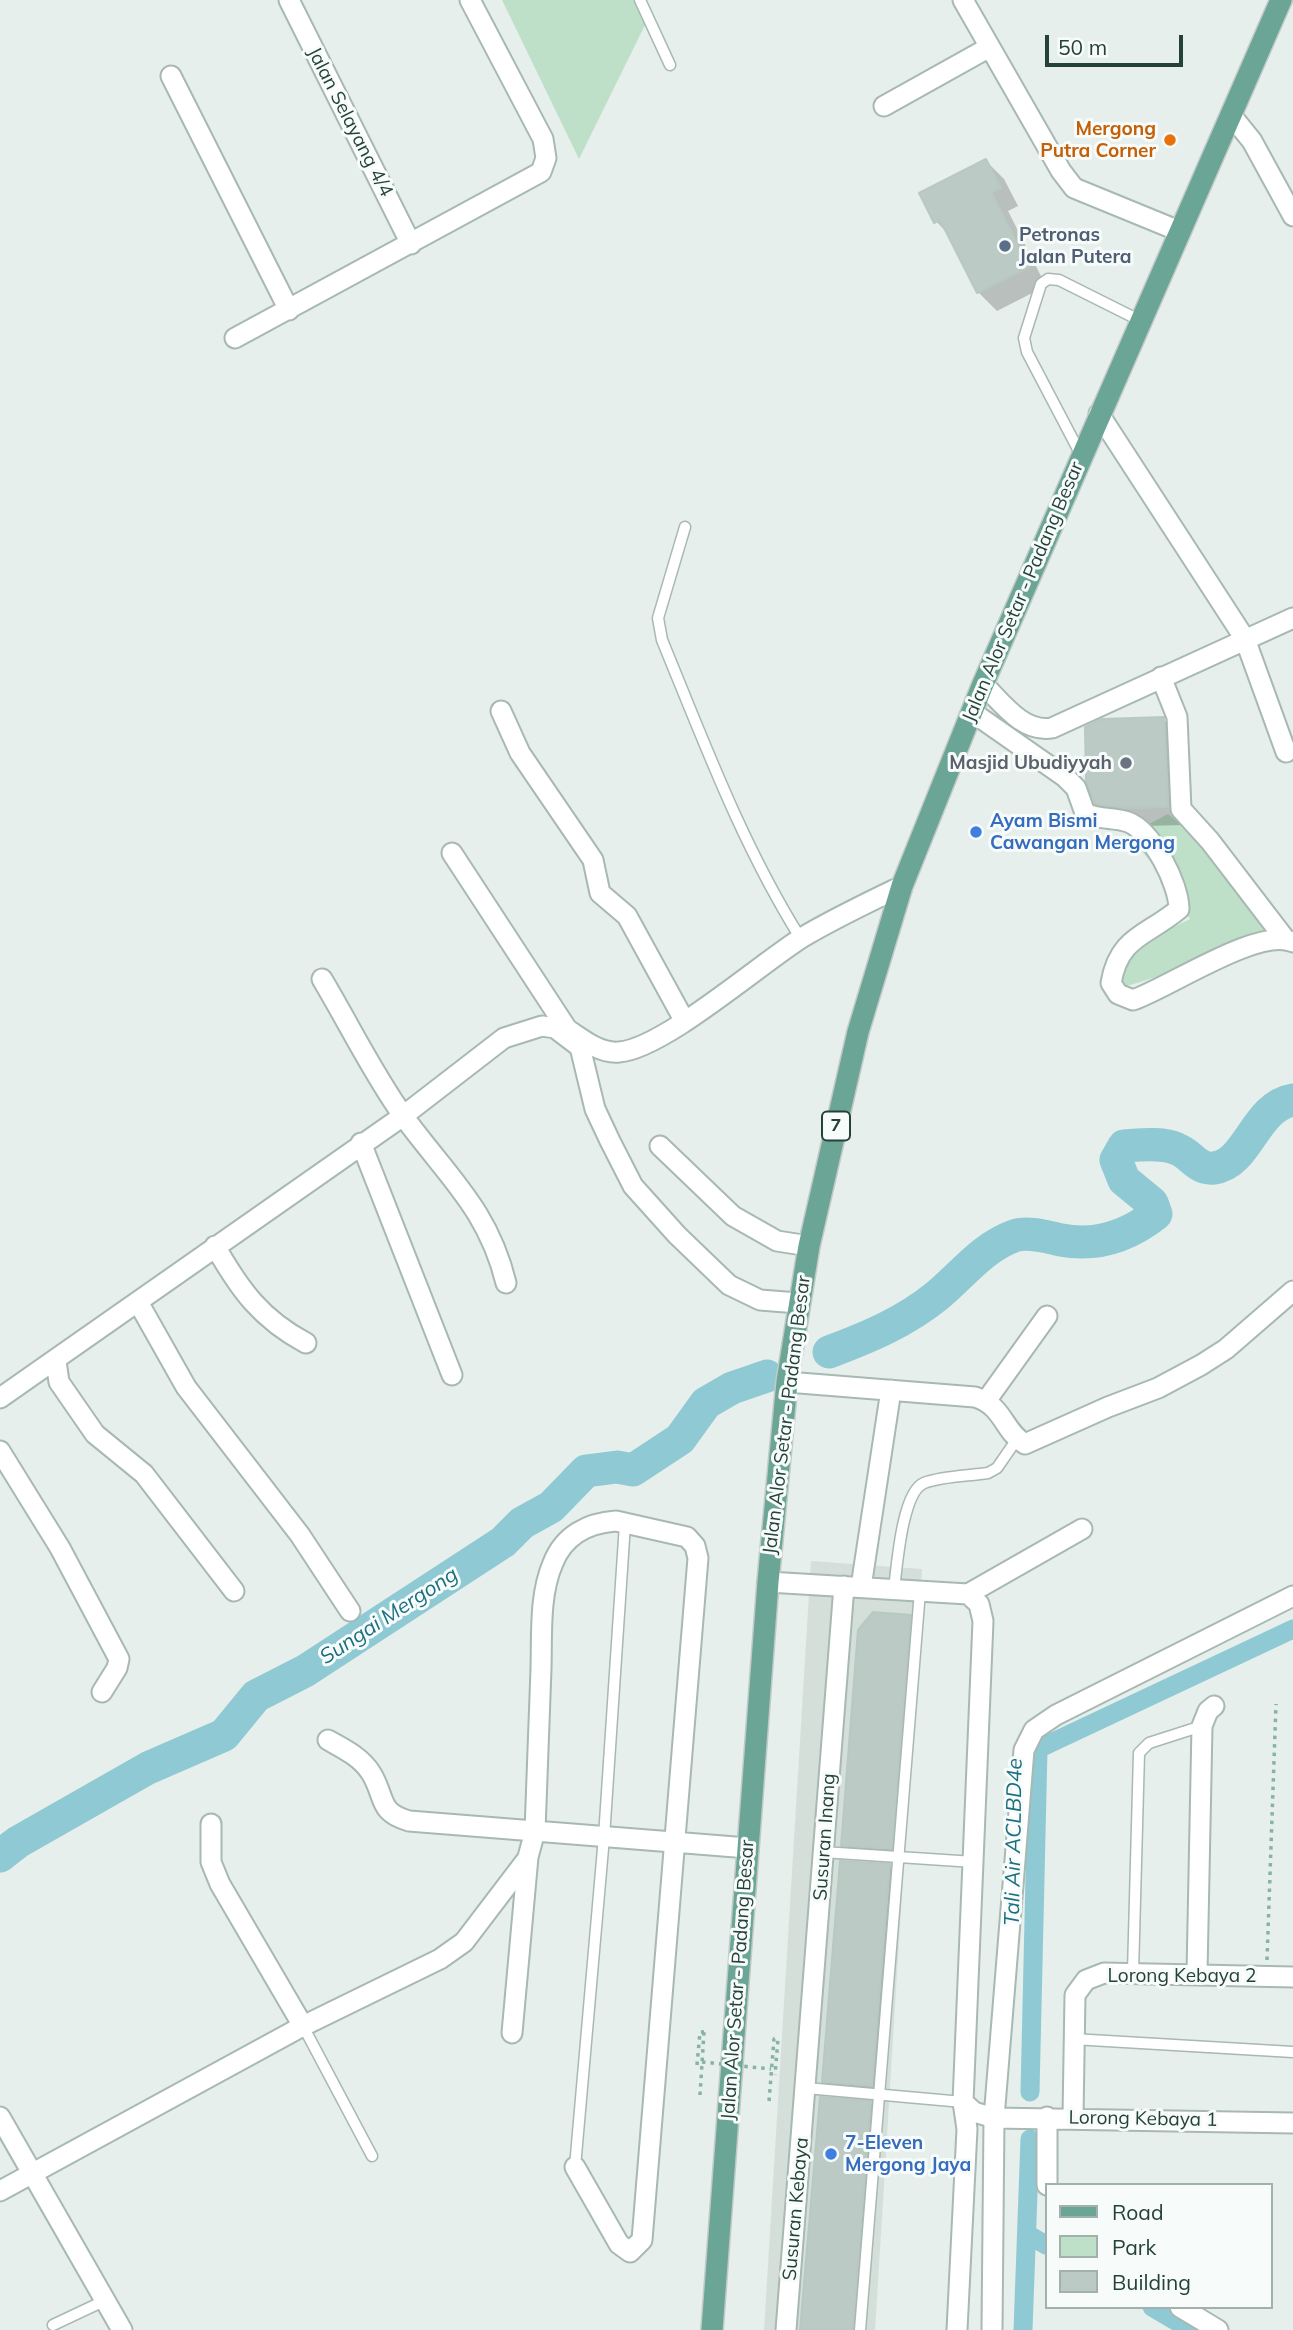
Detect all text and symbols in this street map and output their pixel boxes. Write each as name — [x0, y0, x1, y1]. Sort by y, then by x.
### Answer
scale bar — [1048, 21, 1186, 65]
text: 50 m — [1058, 34, 1107, 60]
street label: Jalan Selayang 4/4 — [302, 43, 398, 201]
place label: Mergong Putra Corner — [1040, 118, 1156, 162]
marker: Mergong Putra Corner — [1162, 132, 1178, 148]
place label: Petronas Jalan Putera — [1019, 224, 1132, 268]
marker: Petronas Jalan Putera — [997, 238, 1013, 254]
street label: Jalan Alor Setar - Padang Besar — [958, 458, 1088, 726]
place label: Masjid Ubudiyyah — [949, 752, 1112, 774]
marker: Masjid Ubudiyyah — [1118, 755, 1134, 771]
place label: Ayam Bismi Cawangan Mergong — [990, 810, 1175, 854]
marker: Ayam Bismi Cawangan Mergong — [968, 824, 984, 840]
road number: 7 — [822, 1112, 850, 1140]
street label: Jalan Alor Setar - Padang Besar — [759, 1274, 815, 1556]
water label: Sungai Mergong — [315, 1562, 463, 1670]
water label: Tali Air ACLBD4e — [1000, 1758, 1028, 1926]
street label: Susuran Inang — [809, 1773, 841, 1901]
street label: Jalan Alor Setar - Padang Besar — [717, 1839, 759, 2121]
street label: Lorong Kebaya 2 — [1108, 1965, 1256, 1987]
street label: Lorong Kebaya 1 — [1068, 2106, 1218, 2132]
place label: 7-Eleven Mergong Jaya — [845, 2132, 971, 2176]
street label: Susuran Kebaya — [778, 2136, 814, 2282]
marker: 7-Eleven Mergong Jaya — [823, 2146, 839, 2162]
legend — [1044, 2183, 1272, 2309]
text: Road — [1112, 2199, 1163, 2225]
text: Park — [1112, 2234, 1156, 2260]
text: Building — [1112, 2269, 1191, 2295]

